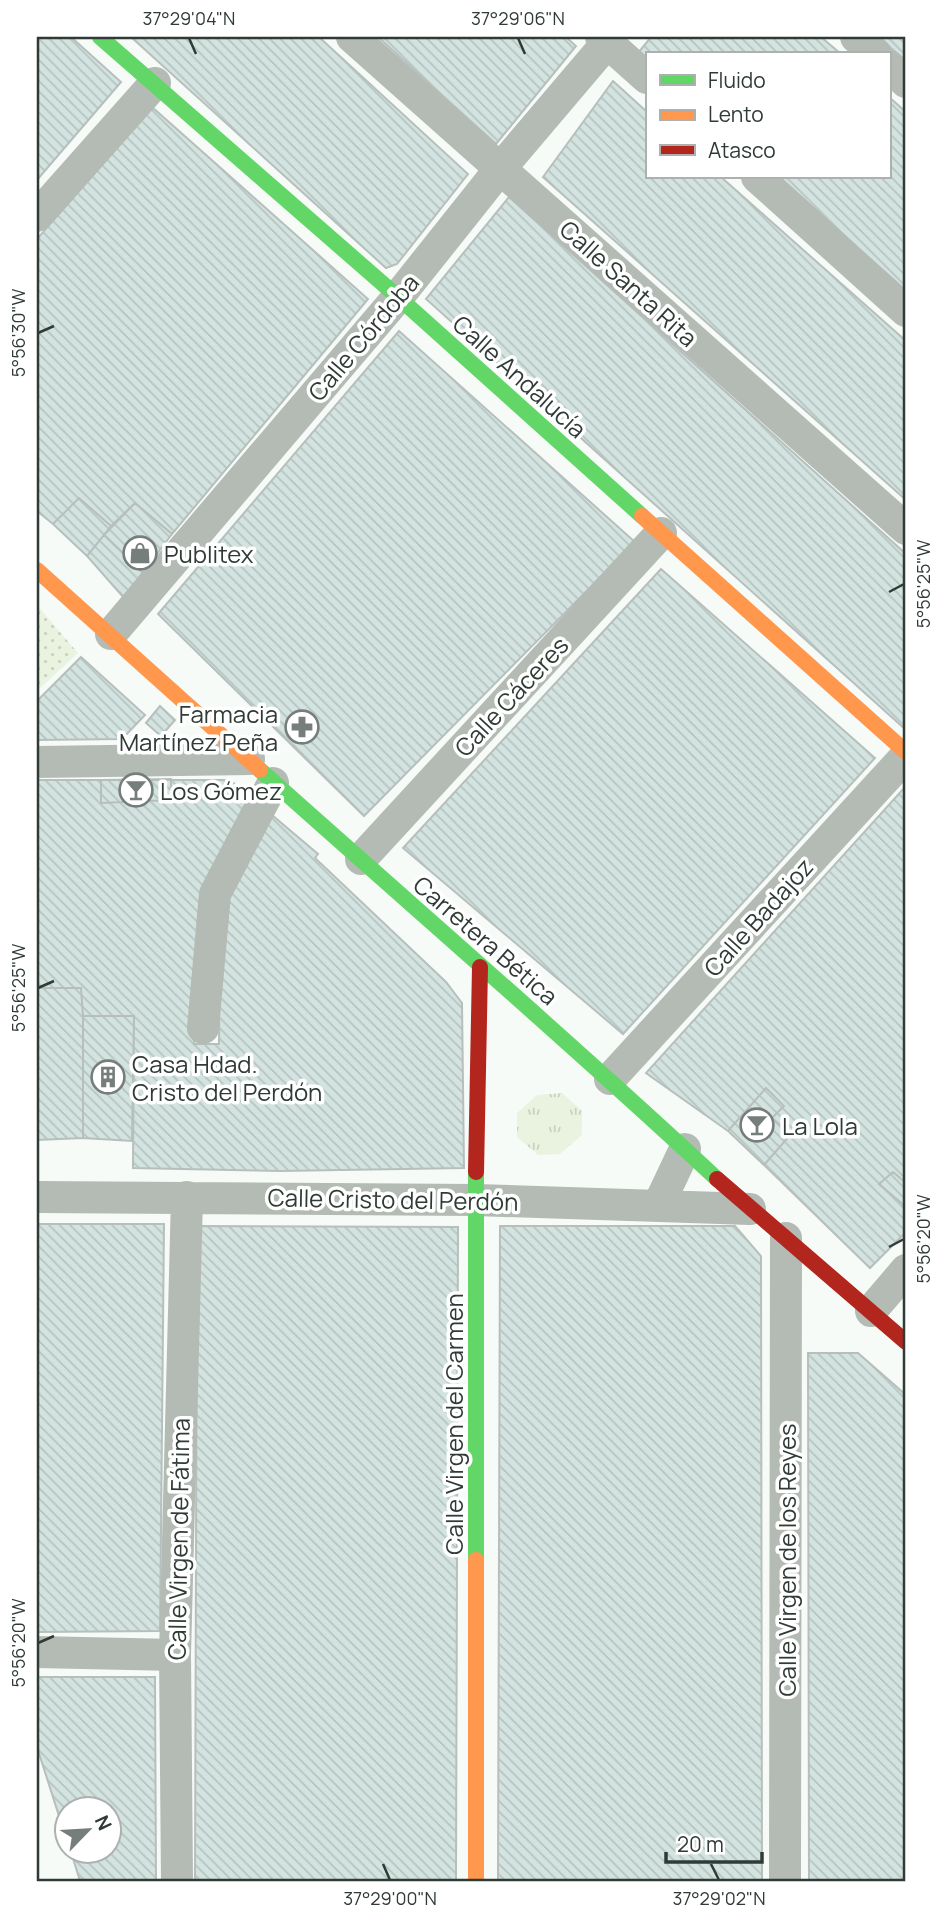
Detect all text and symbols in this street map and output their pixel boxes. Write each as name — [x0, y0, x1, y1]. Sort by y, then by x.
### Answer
text: 37°29'04"N — [143, 6, 235, 30]
text: 37°29'06"N — [471, 6, 565, 30]
legend — [646, 52, 890, 178]
text: Fluido — [708, 66, 766, 94]
text: Lento — [708, 100, 764, 128]
text: Atasco — [708, 136, 776, 164]
street label: Calle Santa Rita — [553, 212, 705, 354]
street label: Calle Córdoba — [300, 267, 426, 407]
text: 5°56'30"W — [6, 288, 30, 377]
street label: Calle Andalucía — [446, 307, 594, 445]
shop icon: Publitex — [121, 534, 159, 572]
place label: Publitex — [164, 537, 254, 570]
text: 5°56'25"W — [911, 540, 935, 628]
street label: Calle Cáceres — [447, 629, 575, 763]
place label: Farmacia Martínez Peña — [119, 697, 278, 758]
pharmacy icon: Farmacia Martínez Peña — [283, 708, 321, 746]
bar icon: Los Gómez — [117, 771, 155, 809]
place label: Los Gómez — [160, 774, 282, 807]
street label: Calle Badajoz — [696, 851, 820, 983]
street label: Carretera Bética — [407, 868, 565, 1012]
text: 5°56'25"W — [6, 944, 30, 1032]
place label: Casa Hdad. Cristo del Perdón — [132, 1047, 322, 1108]
building icon: Casa Hdad. Cristo del Perdón — [89, 1058, 127, 1096]
bar icon: La Lola — [738, 1106, 776, 1144]
place label: La Lola — [782, 1109, 858, 1142]
street label: Calle Cristo del Perdón — [267, 1180, 519, 1218]
text: 5°56'20"W — [911, 1194, 935, 1284]
street label: Calle Virgen del Carmen — [437, 1293, 470, 1555]
street label: Calle Virgen de Fátima — [159, 1418, 197, 1660]
street label: Calle Virgen de los Reyes — [770, 1423, 803, 1697]
text: 5°56'20"W — [6, 1598, 30, 1688]
north arrow — [52, 1796, 122, 1866]
text: N — [89, 1811, 118, 1834]
scale bar — [666, 1820, 763, 1864]
text: 20 m — [677, 1830, 724, 1858]
text: 37°29'00"N — [343, 1886, 437, 1910]
text: 37°29'02"N — [673, 1886, 765, 1910]

